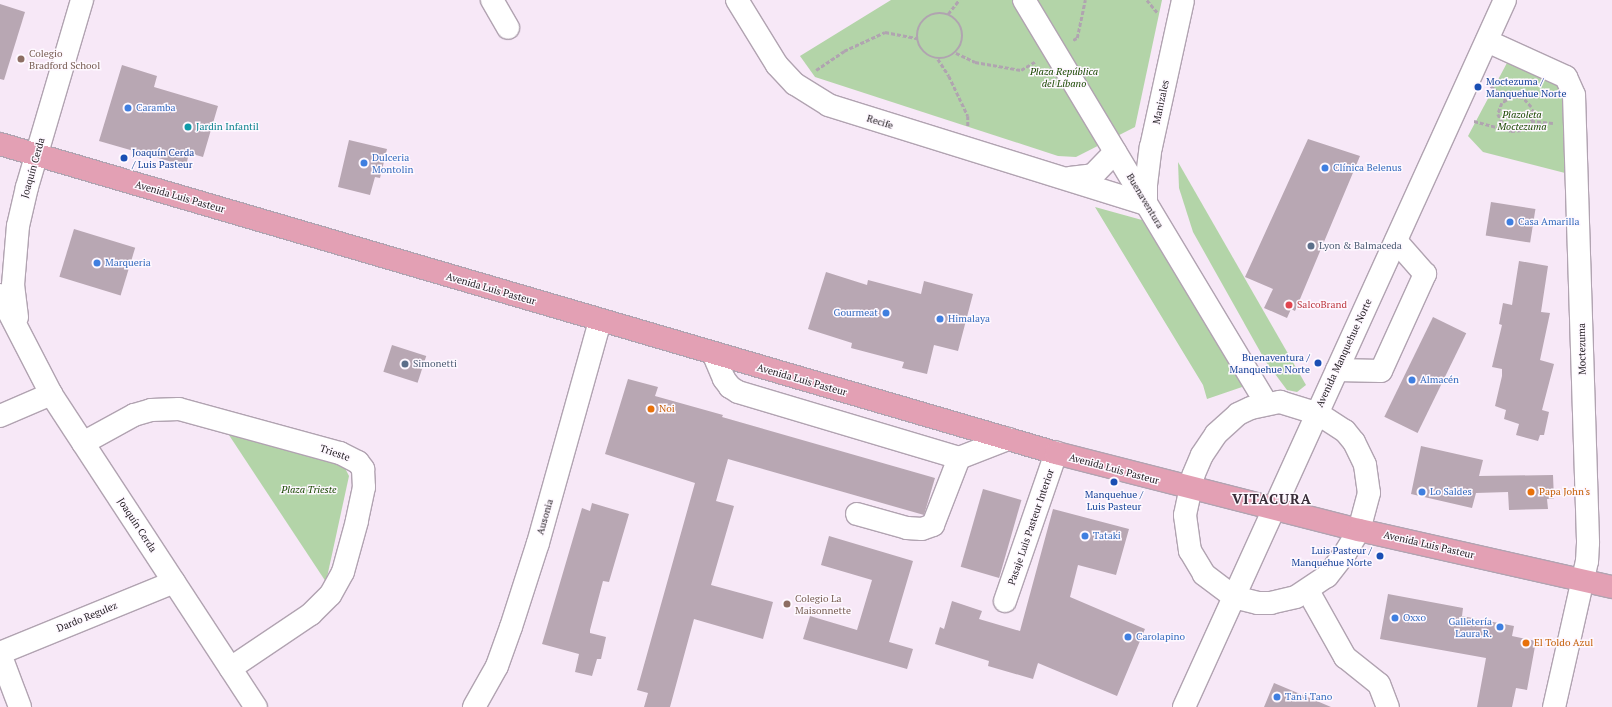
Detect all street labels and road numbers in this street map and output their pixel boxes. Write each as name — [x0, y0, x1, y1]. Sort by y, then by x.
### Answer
street label: Manizales — [1150, 79, 1172, 125]
street label: Recife — [865, 112, 895, 132]
street label: Joaquín Cerda — [19, 136, 47, 200]
street label: Buenaventura — [1124, 171, 1166, 231]
street label: Avenida Luis Pasteur — [134, 178, 226, 216]
street label: Avenida Luis Pasteur — [445, 270, 537, 308]
street label: Avenida Manquehue Norte — [1314, 297, 1374, 409]
street label: Moctezuma — [1576, 323, 1588, 375]
street label: Avenida Luis Pasteur — [756, 361, 848, 399]
street label: Trieste — [318, 442, 352, 464]
street label: Avenida Luis Pasteur — [1068, 451, 1160, 487]
street label: Pasaje Luis Pasteur Interior — [1005, 467, 1057, 587]
street label: Joaquín Cerda — [115, 496, 159, 554]
street label: Ausonia — [534, 498, 556, 536]
street label: Avenida Luis Pasteur — [1383, 529, 1475, 561]
street label: Dardo Regulez — [55, 599, 119, 635]

